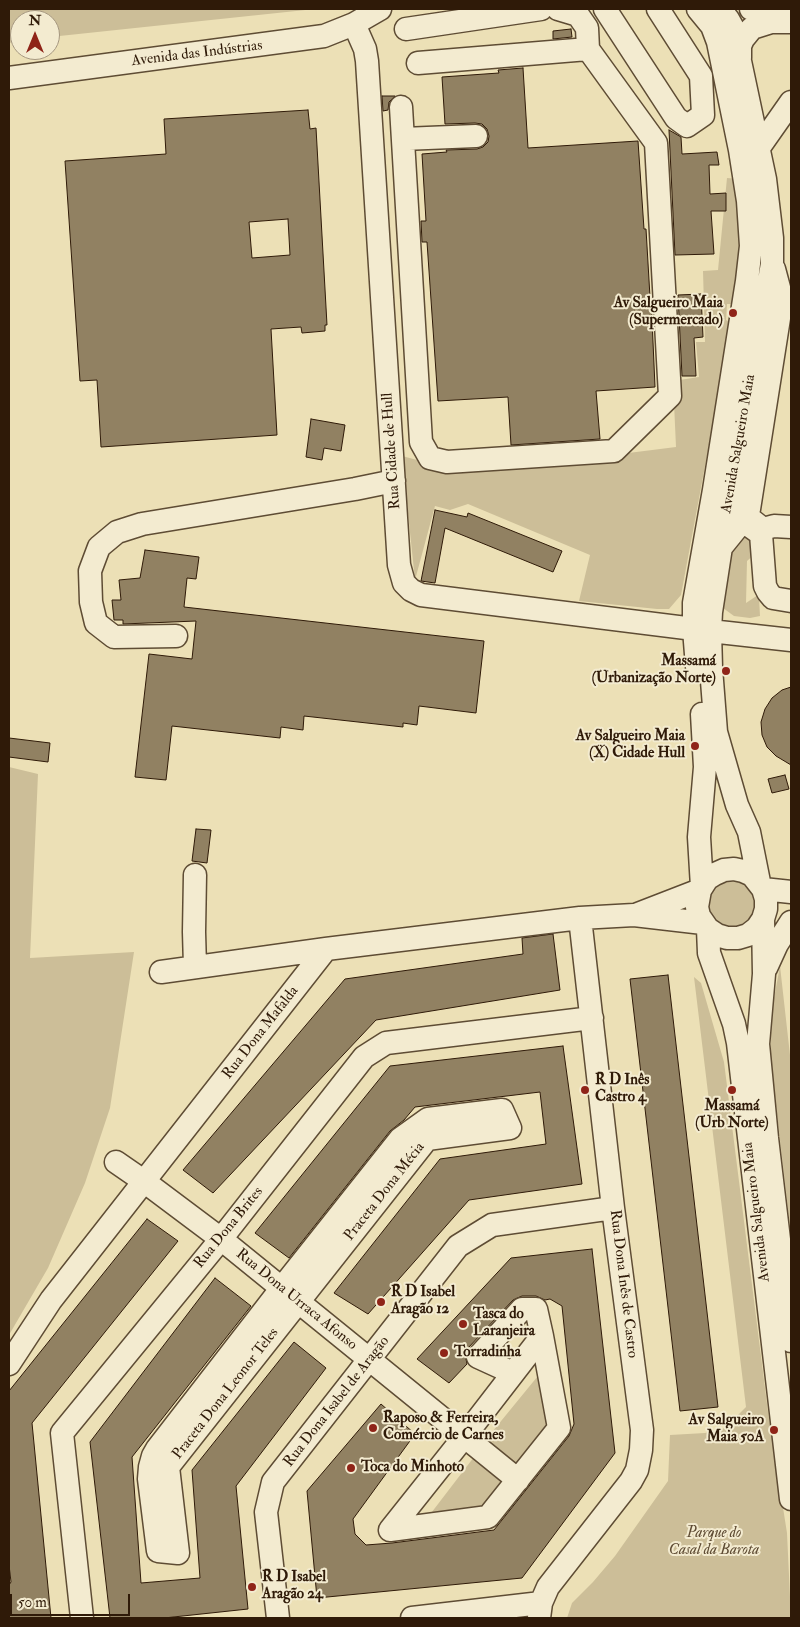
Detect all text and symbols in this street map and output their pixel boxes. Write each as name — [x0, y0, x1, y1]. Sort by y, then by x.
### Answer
north arrow — [10, 10, 60, 60]
text: N — [29, 12, 41, 29]
street label: Avenida das Indústrias — [131, 37, 263, 71]
place label: Av Salgueiro Maia (Supermercado) — [614, 295, 723, 330]
marker: Av Salgueiro Maia (Supermercado) — [727, 307, 739, 319]
street label: Avenida Salgueiro Maia — [718, 373, 760, 515]
street label: Rua Cidade de Hull — [379, 392, 405, 510]
place label: Massamá (Urbanização Norte) — [592, 653, 716, 688]
marker: Massamá (Urbanização Norte) — [720, 665, 732, 677]
place label: Av Salgueiro Maia (X) Cidade Hull — [576, 728, 685, 763]
marker: Av Salgueiro Maia (X) Cidade Hull — [689, 740, 701, 752]
street label: Rua Dona Mafalda — [219, 983, 303, 1083]
place label: R D Inês Castro 4 — [595, 1072, 649, 1107]
marker: R D Inês Castro 4 — [579, 1084, 591, 1096]
marker: Massamá (Urb Norte) — [726, 1084, 738, 1096]
place label: Massamá (Urb Norte) — [695, 1098, 769, 1133]
street label: Praceta Dona Mécia — [341, 1139, 429, 1245]
street label: Avenida Salgueiro Maia — [739, 1141, 775, 1283]
street label: Rua Dona Brites — [191, 1184, 267, 1272]
street label: Rua Dona Inês de Castro — [605, 1209, 641, 1359]
street label: Rua Dona Urraca Afonso — [232, 1246, 360, 1354]
place label: R D Isabel Aragão 12 — [391, 1284, 455, 1319]
marker: R D Isabel Aragão 12 — [375, 1296, 387, 1308]
place label: Tasca do Laranjeira — [473, 1306, 535, 1341]
marker: Tasca do Laranjeira — [457, 1318, 469, 1330]
street label: Praceta Dona Leonor Teles — [169, 1325, 283, 1463]
street label: Rua Dona Isabel de Aragão — [280, 1333, 394, 1471]
place label: Torradinha — [454, 1344, 521, 1362]
marker: Torradinha — [438, 1347, 450, 1359]
place label: Raposo & Ferreira, Comércio de Carnes — [383, 1410, 504, 1445]
place label: Av Salgueiro Maia 50A — [689, 1412, 764, 1447]
marker: Raposo & Ferreira, Comércio de Carnes — [367, 1422, 379, 1434]
marker: Av Salgueiro Maia 50A — [768, 1424, 780, 1436]
place label: Toca do Minhoto — [361, 1459, 464, 1477]
marker: Toca do Minhoto — [345, 1462, 357, 1474]
park label: Parque do Casal da Barota — [669, 1525, 759, 1560]
place label: R D Isabel Aragão 24 — [262, 1569, 326, 1604]
marker: R D Isabel Aragão 24 — [246, 1581, 258, 1593]
scale bar — [12, 1584, 132, 1616]
text: 50 m — [18, 1593, 47, 1612]

